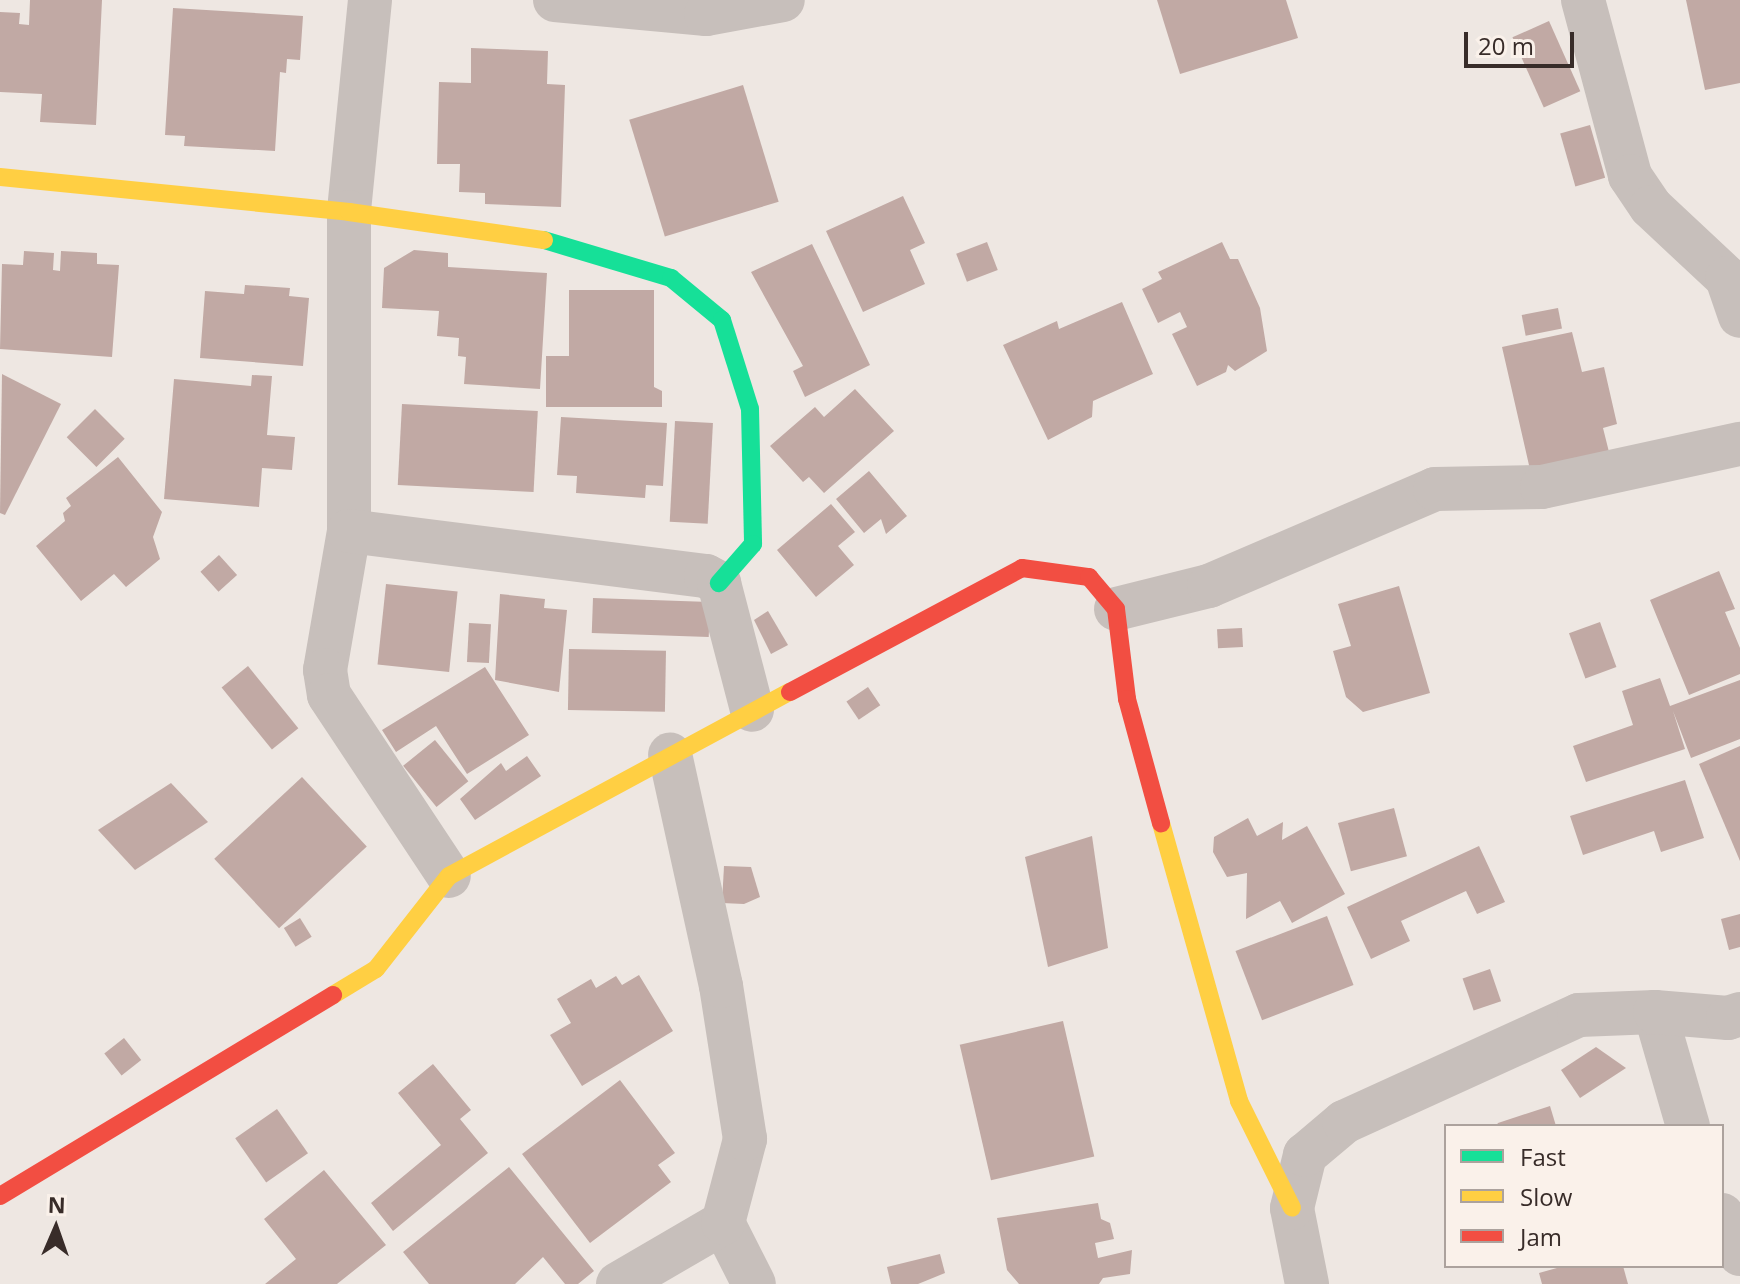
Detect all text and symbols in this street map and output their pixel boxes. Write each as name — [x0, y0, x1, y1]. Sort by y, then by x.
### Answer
scale bar — [1468, 16, 1578, 66]
text: 20 m — [1478, 29, 1534, 62]
legend — [1444, 1124, 1724, 1268]
text: Fast — [1520, 1140, 1566, 1173]
text: Slow — [1520, 1180, 1572, 1213]
north arrow — [16, 1188, 96, 1268]
text: N — [47, 1189, 66, 1219]
text: Jam — [1520, 1220, 1562, 1253]

